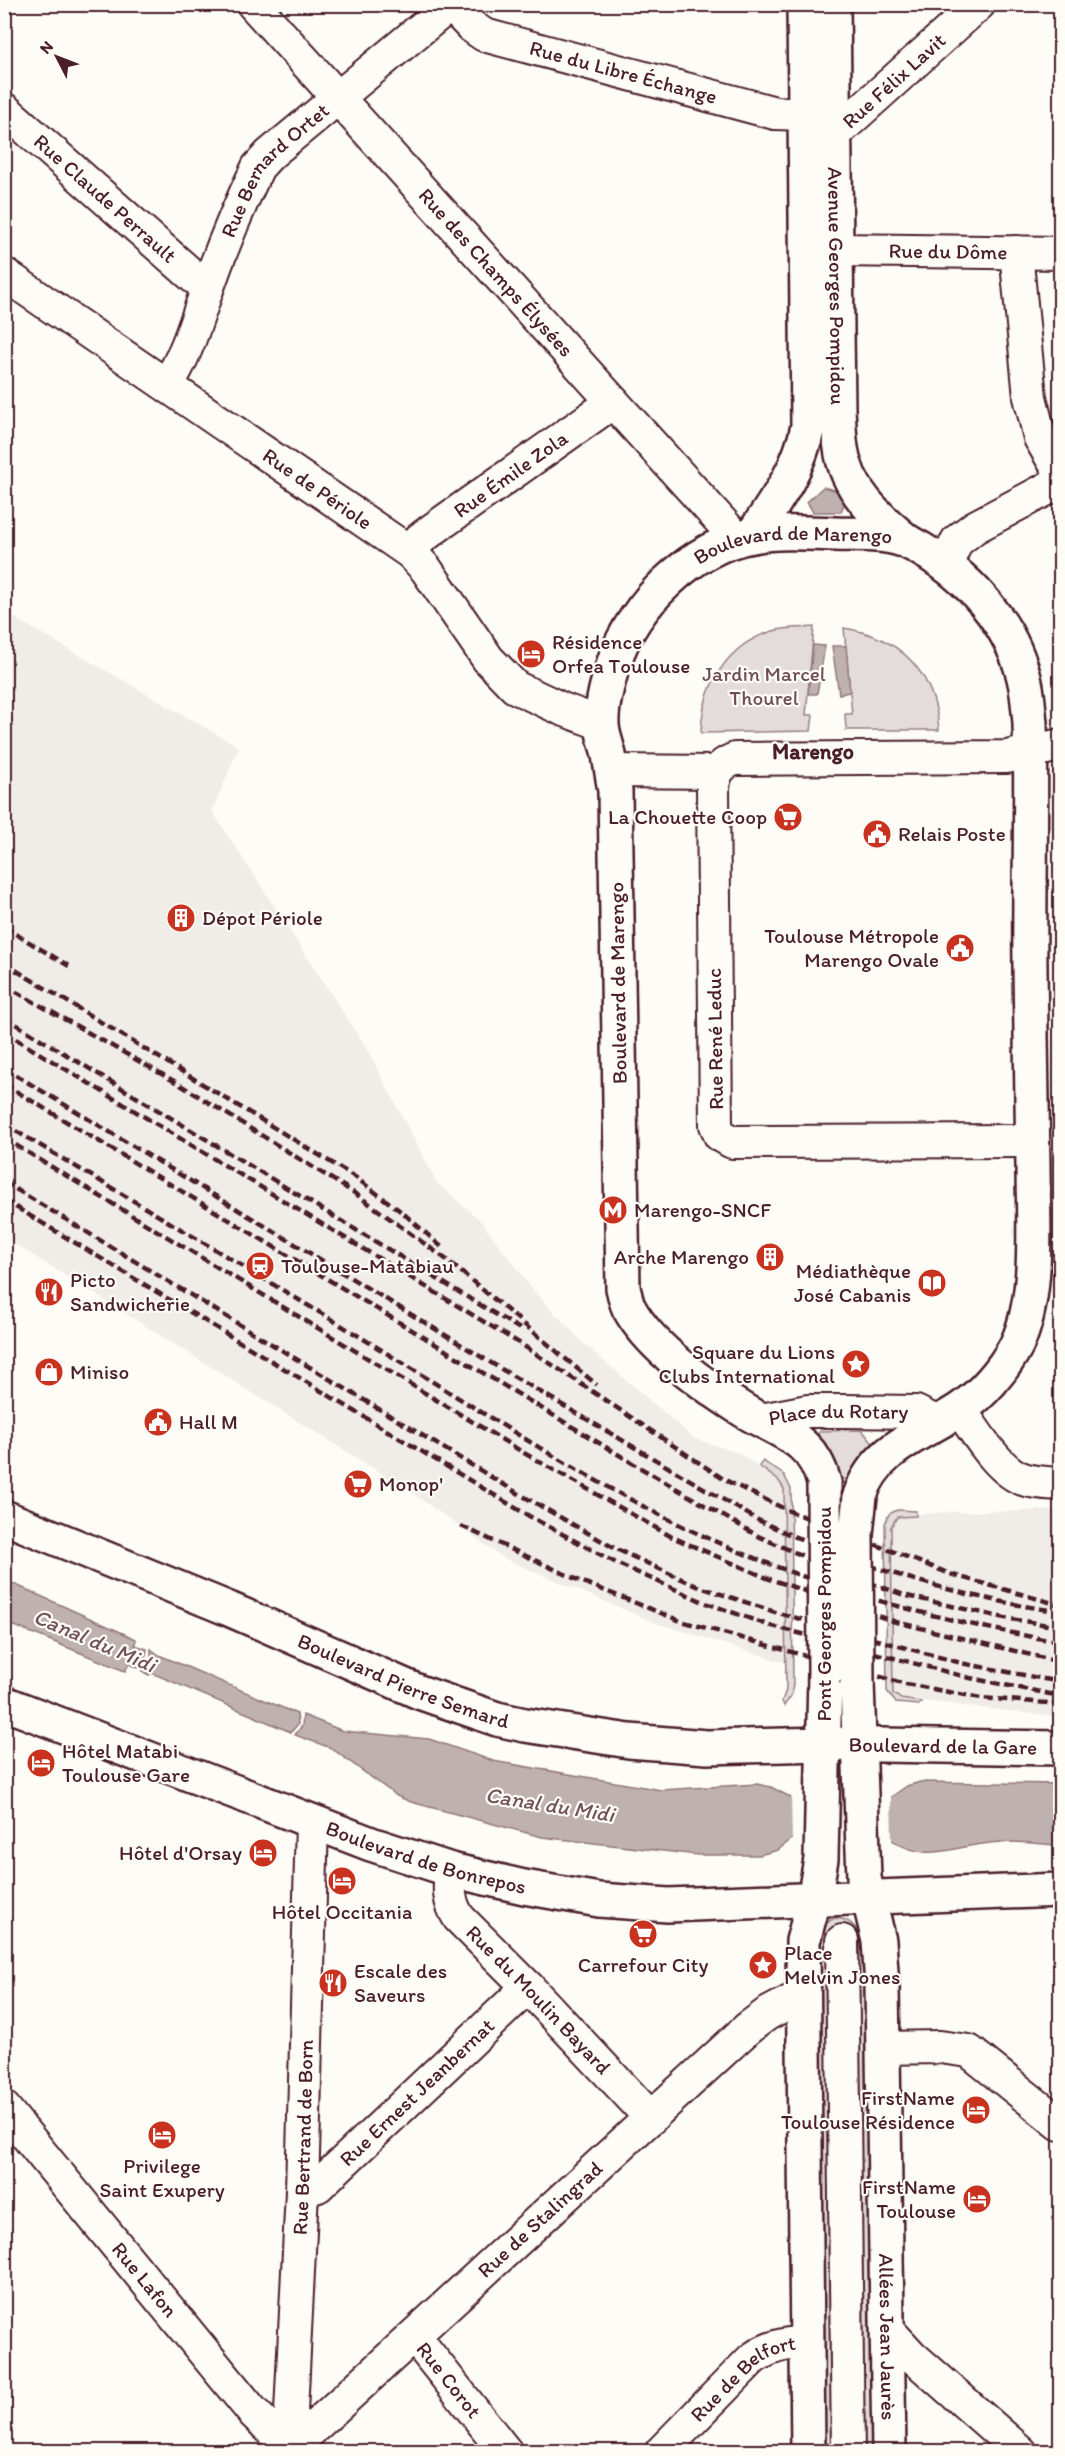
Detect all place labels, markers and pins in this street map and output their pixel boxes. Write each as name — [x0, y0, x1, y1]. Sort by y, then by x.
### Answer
place label: Résidence Orfea Toulouse — [552, 629, 690, 678]
hotel icon: Résidence Orfea Toulouse — [515, 638, 547, 670]
supermarket icon: La Chouette Coop — [772, 801, 804, 833]
place label: La Chouette Coop — [608, 804, 767, 829]
public building icon: Relais Poste — [861, 818, 893, 850]
place label: Relais Poste — [898, 821, 1006, 846]
building icon: Dépot Périole — [165, 902, 197, 934]
place label: Dépot Périole — [202, 905, 323, 930]
place label: Toulouse Métropole Marengo Ovale — [764, 923, 939, 972]
public building icon: Toulouse Métropole Marengo Ovale — [944, 932, 976, 964]
metro station icon: Marengo-SNCF — [597, 1194, 629, 1226]
place label: Marengo-SNCF — [634, 1197, 771, 1222]
building icon: Arche Marengo — [754, 1241, 786, 1273]
place label: Arche Marengo — [614, 1244, 749, 1269]
station icon: Toulouse-Matabiau — [244, 1250, 276, 1282]
place label: Toulouse-Matabiau — [281, 1253, 454, 1278]
place label: Médiathèque José Cabanis — [794, 1258, 911, 1307]
place label: Picto Sandwicherie — [70, 1267, 190, 1316]
library icon: Médiathèque José Cabanis — [916, 1267, 948, 1299]
restaurant icon: Picto Sandwicherie — [33, 1276, 65, 1308]
place label: Square du Lions Clubs International — [659, 1339, 835, 1388]
place icon: Square du Lions Clubs International — [840, 1348, 872, 1380]
shop icon: Miniso — [33, 1356, 65, 1388]
place label: Miniso — [70, 1359, 129, 1384]
public building icon: Hall M — [142, 1406, 174, 1438]
place label: Hall M — [179, 1409, 238, 1434]
supermarket icon: Monop' — [342, 1468, 374, 1500]
place label: Monop' — [379, 1471, 443, 1496]
place label: Hôtel Matabi Toulouse Gare — [62, 1738, 190, 1787]
hotel icon: Hôtel Matabi Toulouse Gare — [25, 1747, 57, 1779]
hotel icon: Hôtel d'Orsay — [247, 1837, 279, 1869]
place label: Hôtel d'Orsay — [119, 1840, 242, 1865]
hotel icon: Hôtel Occitania — [326, 1865, 358, 1897]
place label: Hôtel Occitania — [272, 1899, 412, 1924]
supermarket icon: Carrefour City — [627, 1918, 659, 1950]
place label: Place Melvin Jones — [784, 1940, 900, 1989]
place icon: Place Melvin Jones — [747, 1949, 779, 1981]
place label: Carrefour City — [578, 1952, 708, 1977]
place label: Escale des Saveurs — [354, 1958, 447, 2007]
restaurant icon: Escale des Saveurs — [317, 1967, 349, 1999]
place label: FirstName Toulouse Résidence — [781, 2085, 955, 2134]
hotel icon: FirstName Toulouse Résidence — [960, 2094, 992, 2126]
hotel icon: Privilege Saint Exupery — [146, 2119, 178, 2151]
place label: Privilege Saint Exupery — [99, 2153, 225, 2202]
place label: FirstName Toulouse — [862, 2174, 956, 2223]
hotel icon: FirstName Toulouse — [961, 2183, 993, 2215]

